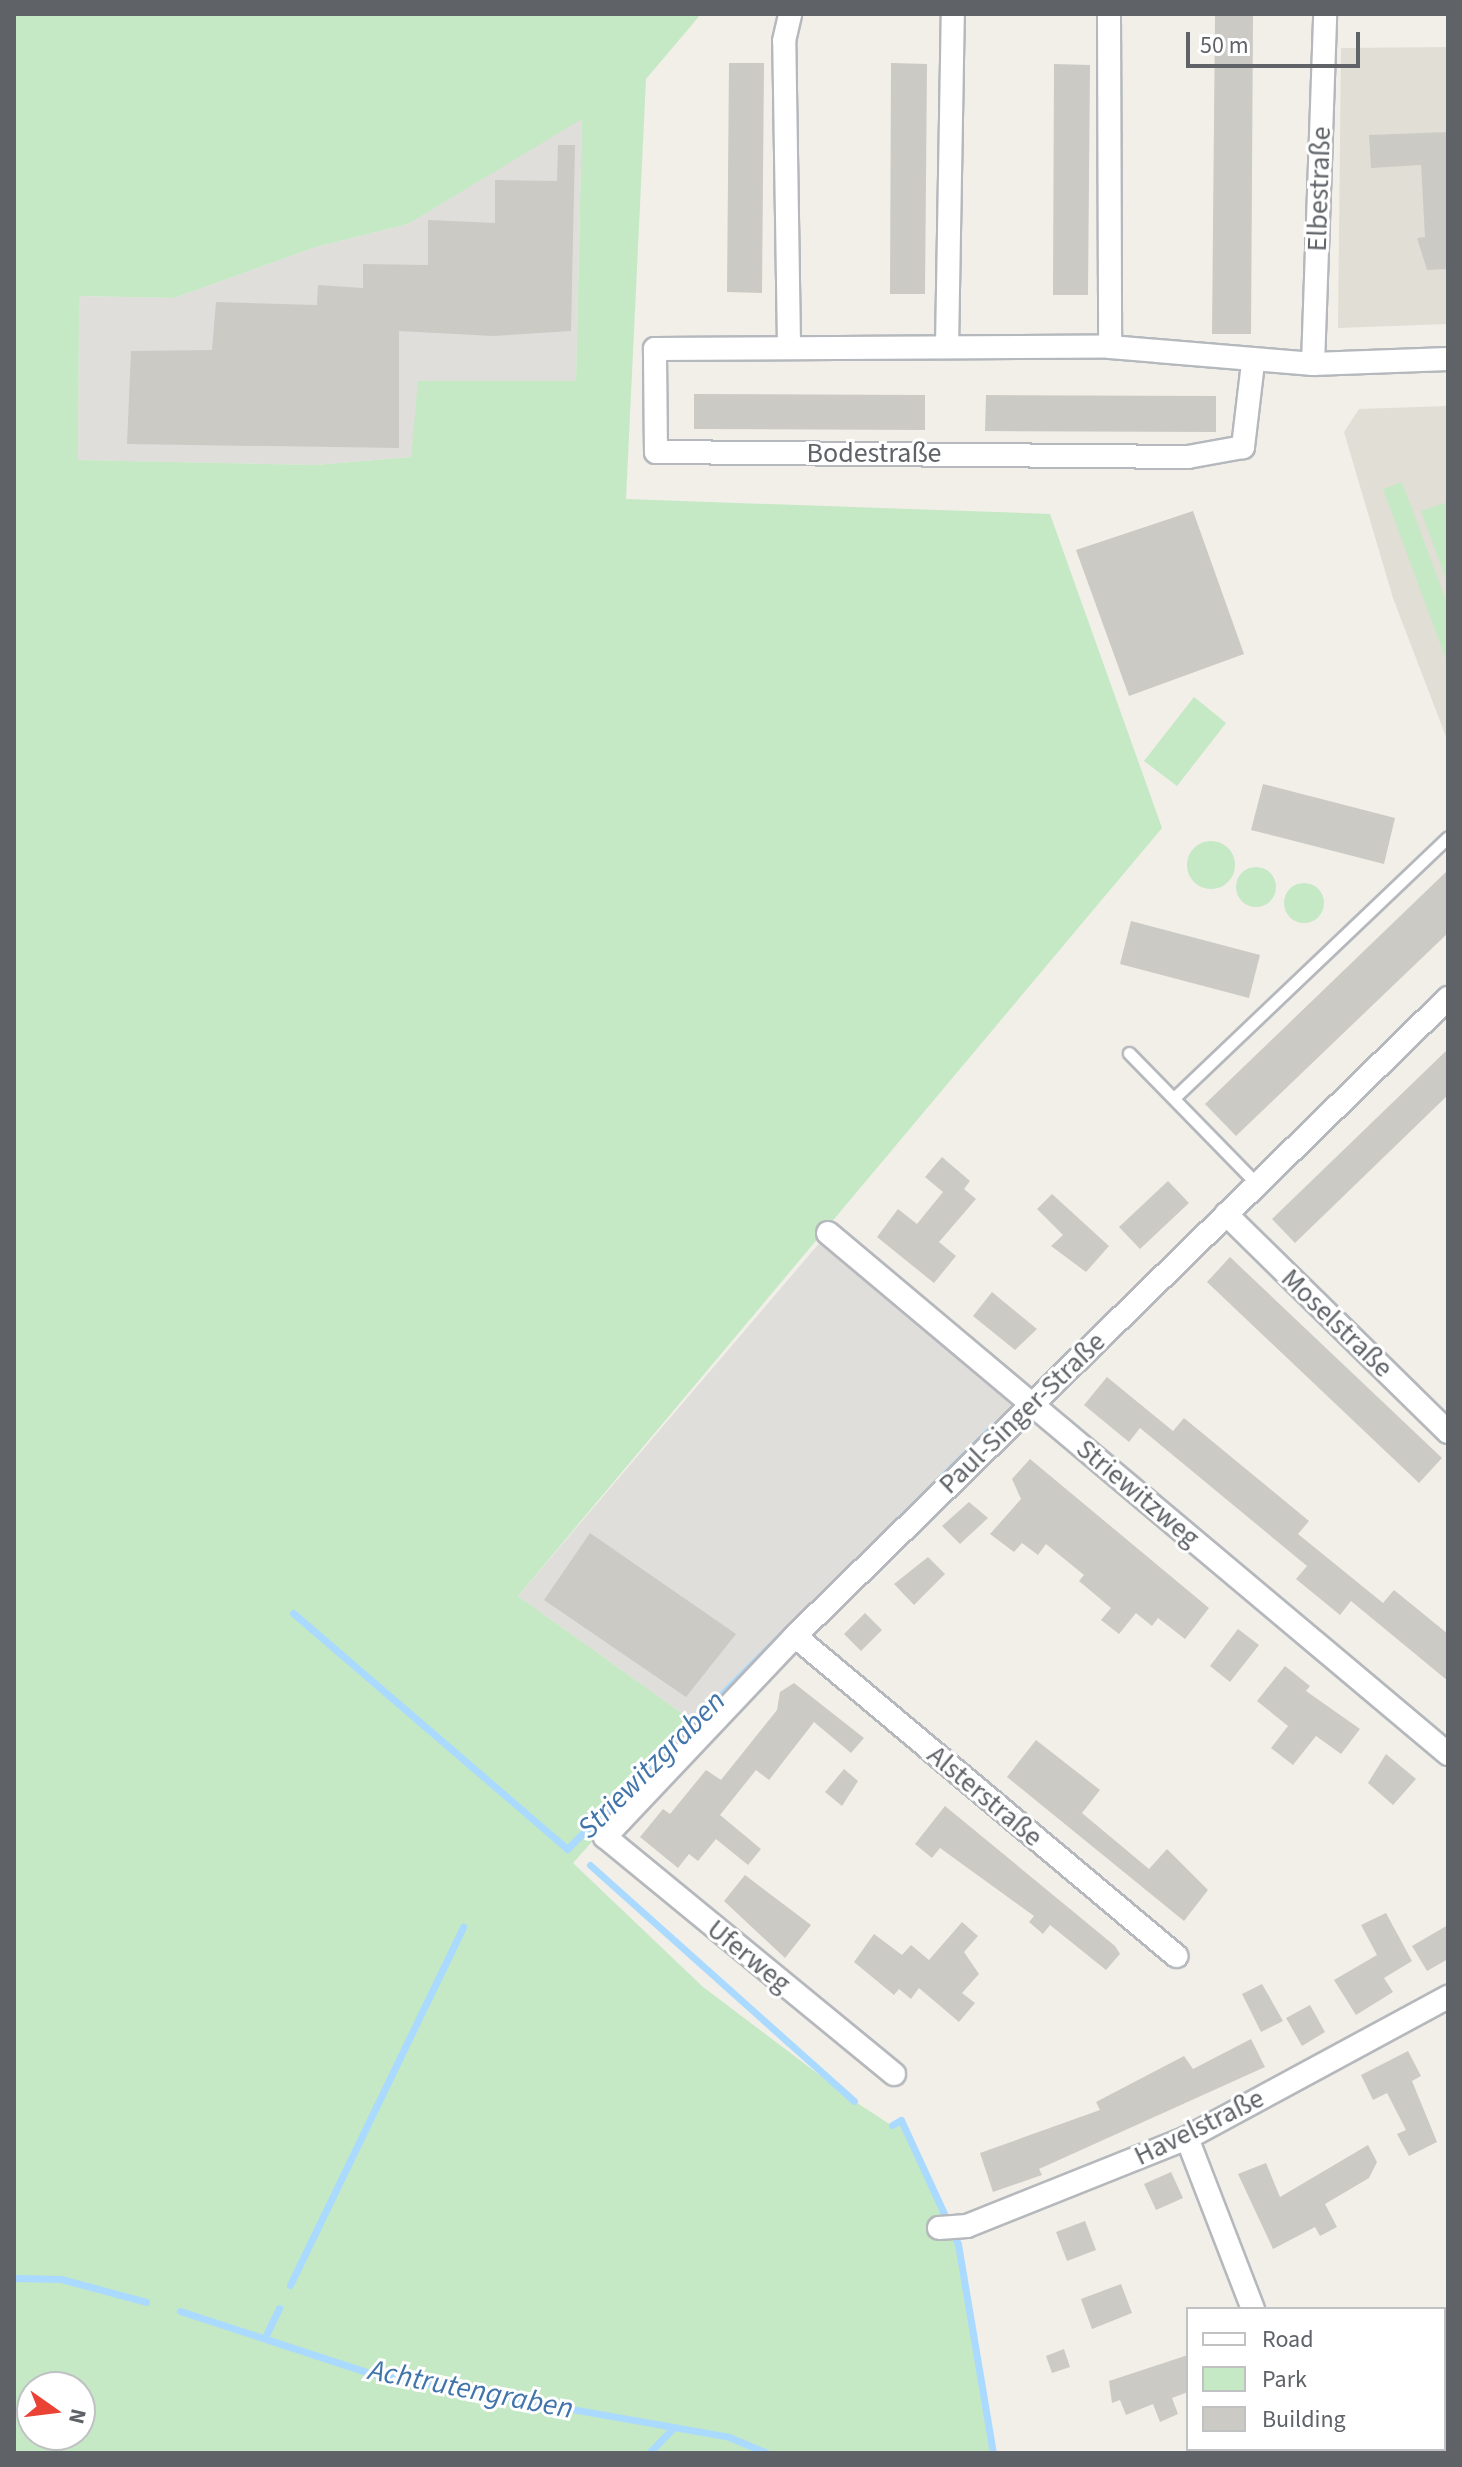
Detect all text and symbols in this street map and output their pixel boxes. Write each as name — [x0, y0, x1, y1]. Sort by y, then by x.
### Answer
scale bar — [1190, 16, 1364, 66]
text: 50 m — [1200, 28, 1249, 63]
street label: Elbestraße — [1300, 126, 1338, 252]
street label: Bodestraße — [807, 436, 941, 470]
street label: Moselstraße — [1274, 1262, 1400, 1384]
street label: Paul-Singer-Straße — [932, 1325, 1112, 1501]
street label: Striewitzweg — [1070, 1432, 1206, 1554]
water label: Striewitzgraben — [571, 1684, 733, 1846]
street label: Alsterstraße — [921, 1738, 1049, 1854]
street label: Uferweg — [700, 1912, 798, 2000]
street label: Havelstraße — [1129, 2081, 1269, 2173]
legend — [1186, 2307, 1446, 2451]
text: Road — [1262, 2322, 1314, 2357]
water label: Achtrutengraben — [366, 2353, 576, 2427]
text: Park — [1262, 2362, 1307, 2397]
north arrow — [16, 2371, 96, 2451]
text: Building — [1262, 2402, 1346, 2437]
text: N — [60, 2405, 95, 2427]

